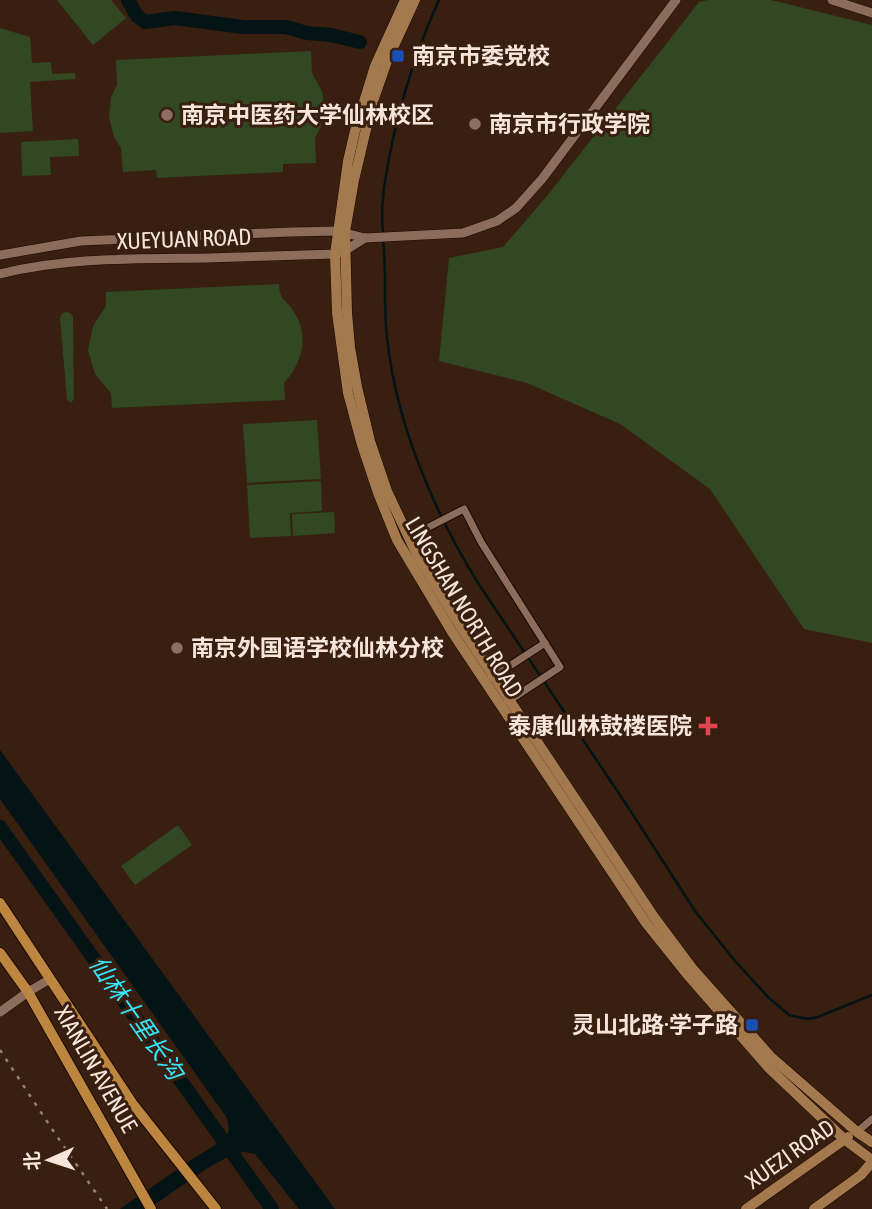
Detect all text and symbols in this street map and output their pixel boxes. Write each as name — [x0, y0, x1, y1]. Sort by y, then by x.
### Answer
place label: 南京市委党校 — [412, 43, 550, 69]
marker: 南京市委党校 — [390, 48, 406, 64]
place label: 南京中医药大学仙林校区 — [181, 102, 434, 128]
marker: 南京中医药大学仙林校区 — [159, 107, 175, 123]
place label: 南京市行政学院 — [489, 111, 650, 137]
marker: 南京市行政学院 — [467, 116, 483, 132]
street label: XUEYUAN ROAD — [116, 224, 252, 254]
street label: LINGSHAN NORTH ROAD — [400, 512, 528, 702]
place label: 南京外国语学校仙林分校 — [191, 635, 444, 661]
marker: 南京外国语学校仙林分校 — [169, 640, 185, 656]
place label: 泰康仙林鼓楼医院 — [508, 713, 692, 739]
marker: 泰康仙林鼓楼医院 — [698, 716, 718, 736]
water label: 仙林十里长沟 — [84, 951, 190, 1087]
street label: XIANLIN AVENUE — [49, 1001, 143, 1137]
place label: 灵山北路·学子路 — [572, 1012, 738, 1038]
marker: 灵山北路·学子路 — [744, 1017, 760, 1033]
street label: XUEZI ROAD — [741, 1114, 839, 1194]
north arrow — [14, 1125, 84, 1195]
text: 北 — [21, 1151, 44, 1171]

